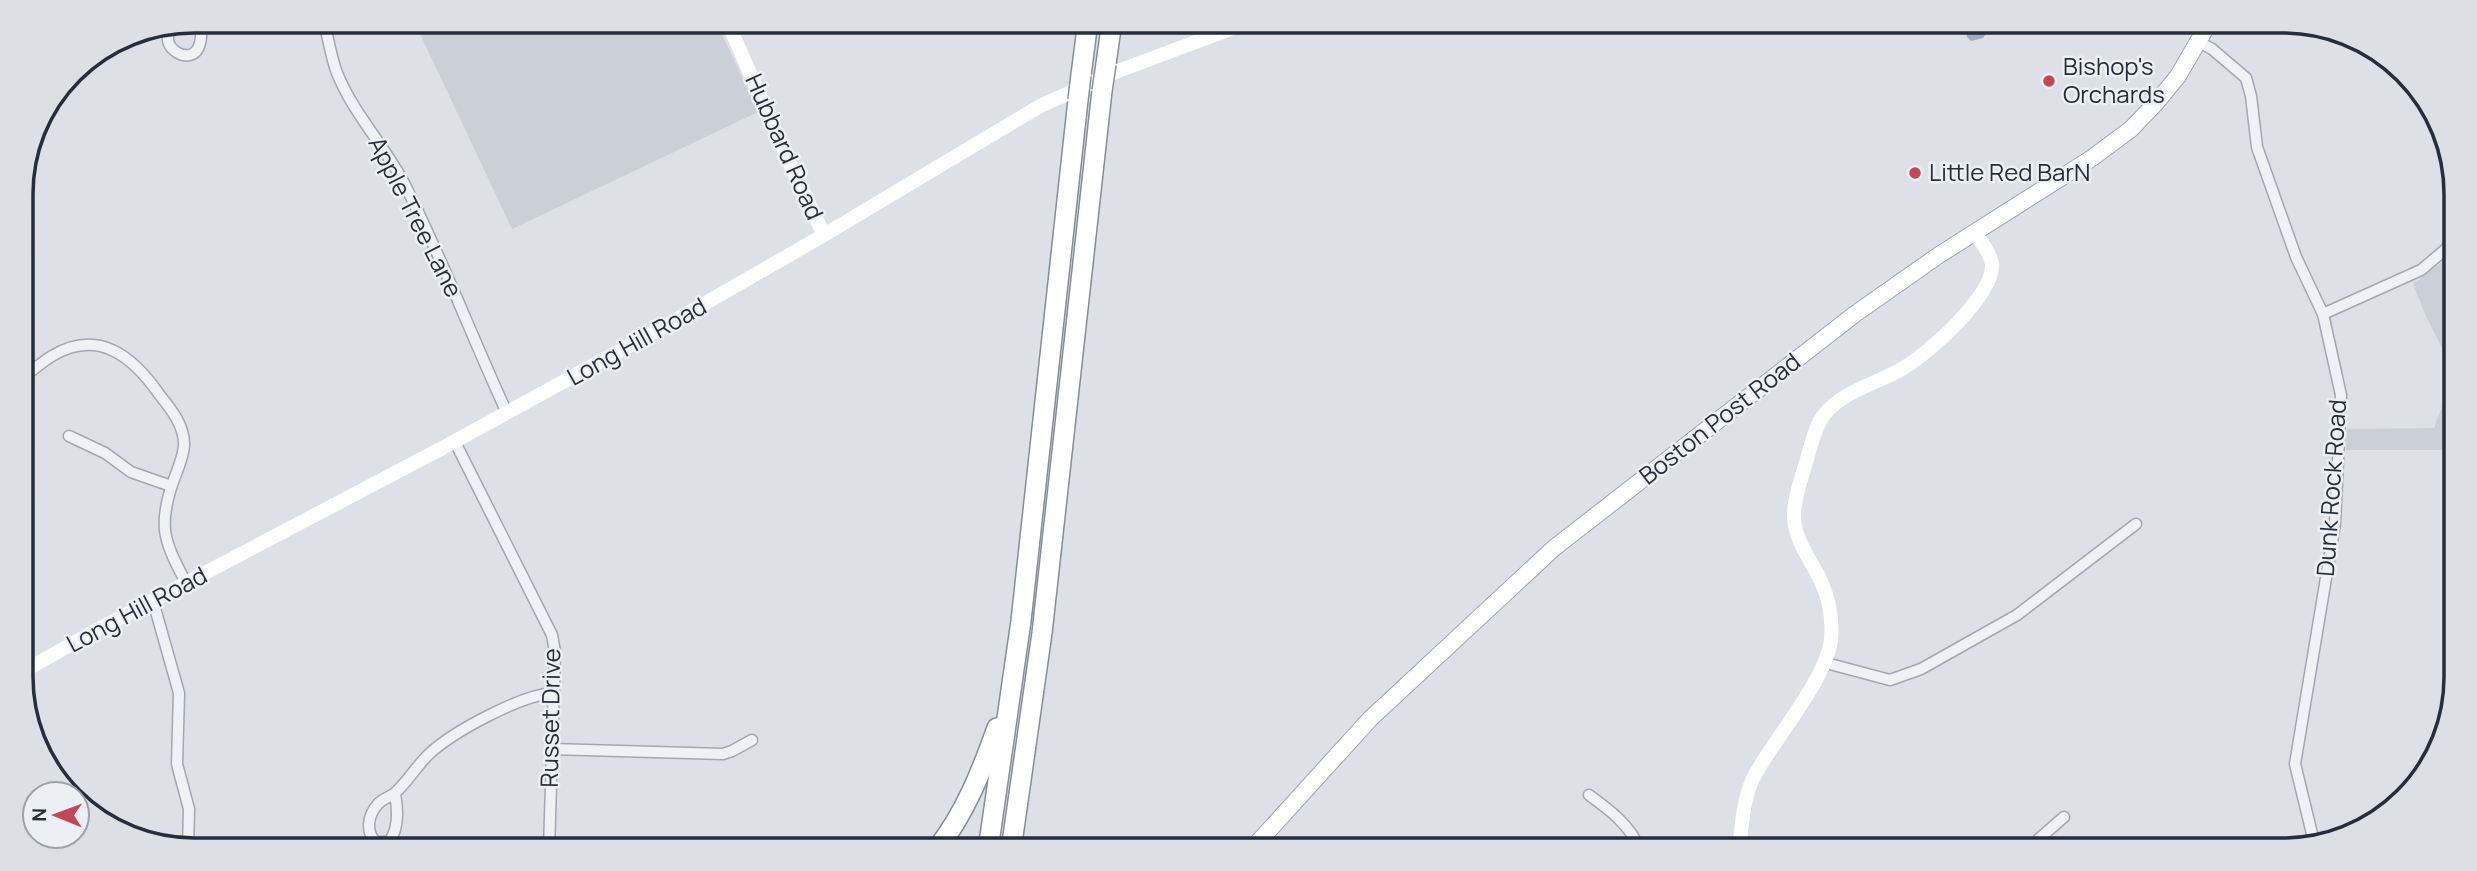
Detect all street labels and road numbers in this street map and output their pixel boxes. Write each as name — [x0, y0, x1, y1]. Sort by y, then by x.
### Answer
street label: Hubbard Road — [738, 68, 832, 225]
street label: Apple Tree Lane — [362, 130, 471, 302]
street label: Long Hill Road — [561, 289, 712, 393]
street label: Boston Post Road — [1632, 344, 1807, 491]
street label: Dunk Rock Road — [2308, 398, 2353, 578]
street label: Long Hill Road — [60, 558, 212, 660]
street label: Russet Drive — [532, 648, 567, 788]

